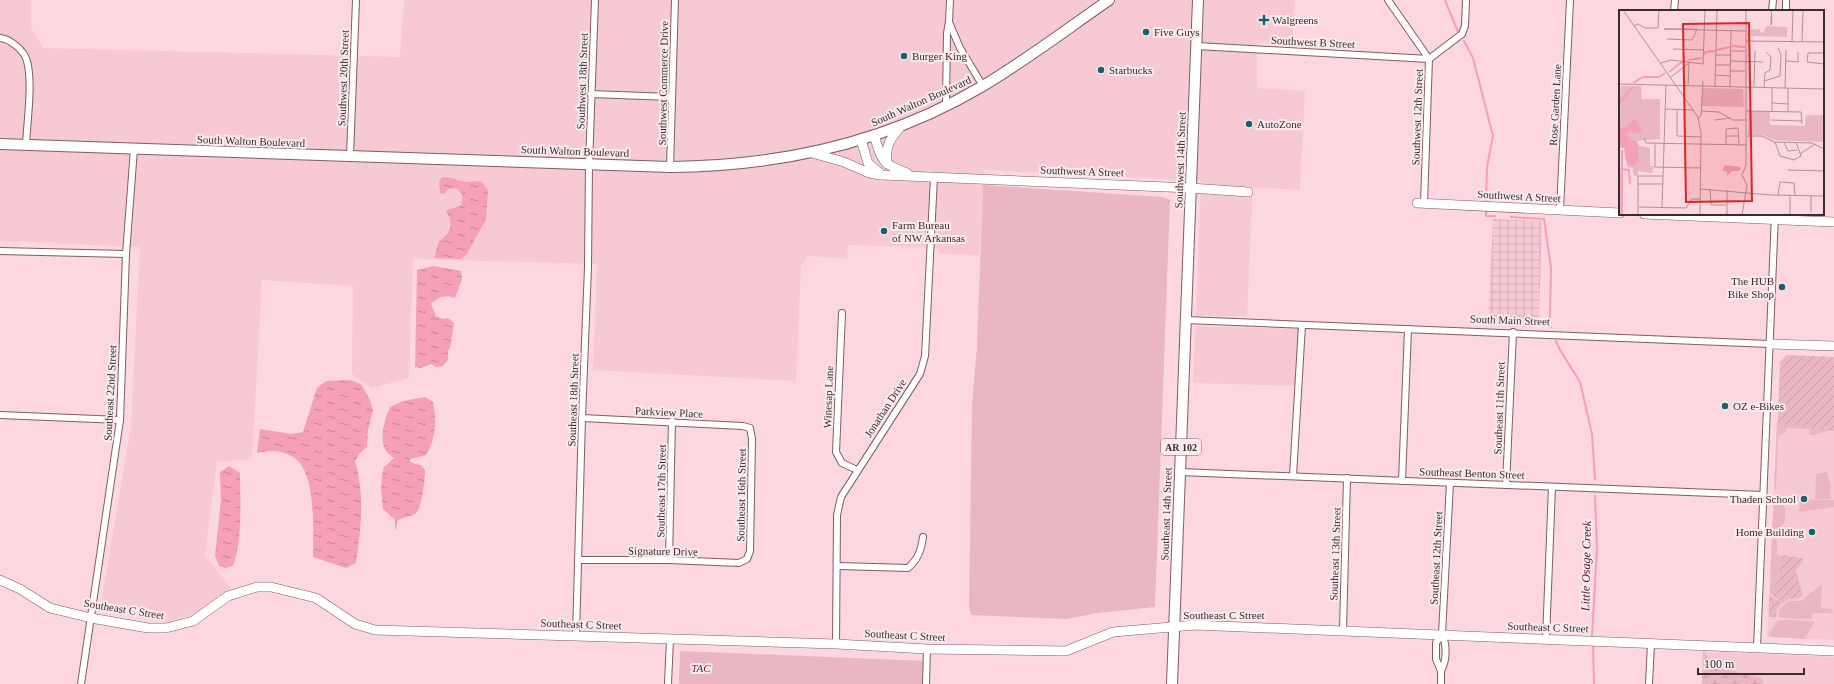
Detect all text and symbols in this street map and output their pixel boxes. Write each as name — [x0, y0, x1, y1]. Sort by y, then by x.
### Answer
inset map — [1619, 10, 1824, 215]
place label: Walgreens — [1272, 14, 1318, 26]
marker: Walgreens — [1259, 15, 1269, 25]
street label: Southwest Commerce Drive — [656, 20, 670, 145]
place label: Five Guys — [1154, 26, 1200, 38]
marker: Five Guys — [1141, 27, 1151, 37]
street label: Southwest 20th Street — [335, 30, 351, 126]
street label: Southwest 18th Street — [574, 33, 590, 129]
street label: Southwest B Street — [1271, 34, 1355, 50]
place label: Burger King — [912, 50, 968, 62]
marker: Burger King — [899, 51, 909, 61]
place label: Starbucks — [1109, 64, 1152, 76]
street label: Rose Garden Lane — [1547, 64, 1563, 146]
marker: Starbucks — [1096, 65, 1106, 75]
street label: Southwest 12th Street — [1409, 69, 1425, 165]
street label: South Walton Boulevard — [869, 73, 973, 129]
street label: Southwest 14th Street — [1172, 112, 1188, 208]
place label: AutoZone — [1257, 118, 1302, 130]
marker: AutoZone — [1244, 119, 1254, 129]
street label: South Walton Boulevard — [197, 133, 306, 149]
street label: South Walton Boulevard — [521, 143, 630, 159]
street label: Southwest A Street — [1040, 164, 1124, 178]
street label: Southwest A Street — [1477, 188, 1561, 204]
place label: Farm Bureau of NW Arkansas — [892, 219, 965, 244]
marker: Farm Bureau of NW Arkansas — [879, 226, 889, 236]
place label: The HUB Bike Shop — [1728, 275, 1774, 300]
marker: The HUB Bike Shop — [1777, 282, 1787, 292]
street label: South Main Street — [1470, 313, 1550, 327]
street label: Southeast 22nd Street — [101, 345, 119, 441]
street label: Southeast 18th Street — [565, 353, 581, 447]
street label: Southeast 11th Street — [1491, 361, 1507, 455]
street label: Winesap Lane — [821, 365, 835, 429]
street label: Jonathan Drive — [862, 377, 908, 439]
place label: OZ e-Bikes — [1733, 400, 1784, 412]
marker: OZ e-Bikes — [1720, 401, 1730, 411]
street label: Parkview Place — [635, 404, 703, 420]
road number: AR 102 — [1161, 439, 1201, 455]
street label: Southeast 17th Street — [654, 444, 668, 538]
street label: Southeast 16th Street — [734, 448, 748, 542]
street label: Southeast Benton Street — [1419, 465, 1525, 481]
street label: Southeast 14th Street — [1158, 467, 1174, 561]
place label: Thaden School — [1730, 493, 1796, 505]
marker: Thaden School — [1799, 494, 1809, 504]
street label: Southeast 13th Street — [1327, 507, 1343, 601]
street label: Southeast 12th Street — [1428, 511, 1444, 605]
water label: Little Osage Creek — [1578, 520, 1594, 612]
place label: Home Building — [1736, 526, 1804, 538]
marker: Home Building — [1807, 527, 1817, 537]
street label: Signature Drive — [628, 544, 698, 558]
street label: Southeast C Street — [83, 597, 165, 621]
street label: Southeast C Street — [1183, 609, 1265, 621]
street label: Southeast C Street — [540, 617, 622, 631]
street label: Southeast C Street — [1507, 620, 1589, 634]
street label: Southeast C Street — [864, 627, 946, 643]
scale bar — [1698, 650, 1804, 676]
text: 100 m — [1704, 657, 1735, 671]
park label: TAC — [691, 662, 711, 674]

